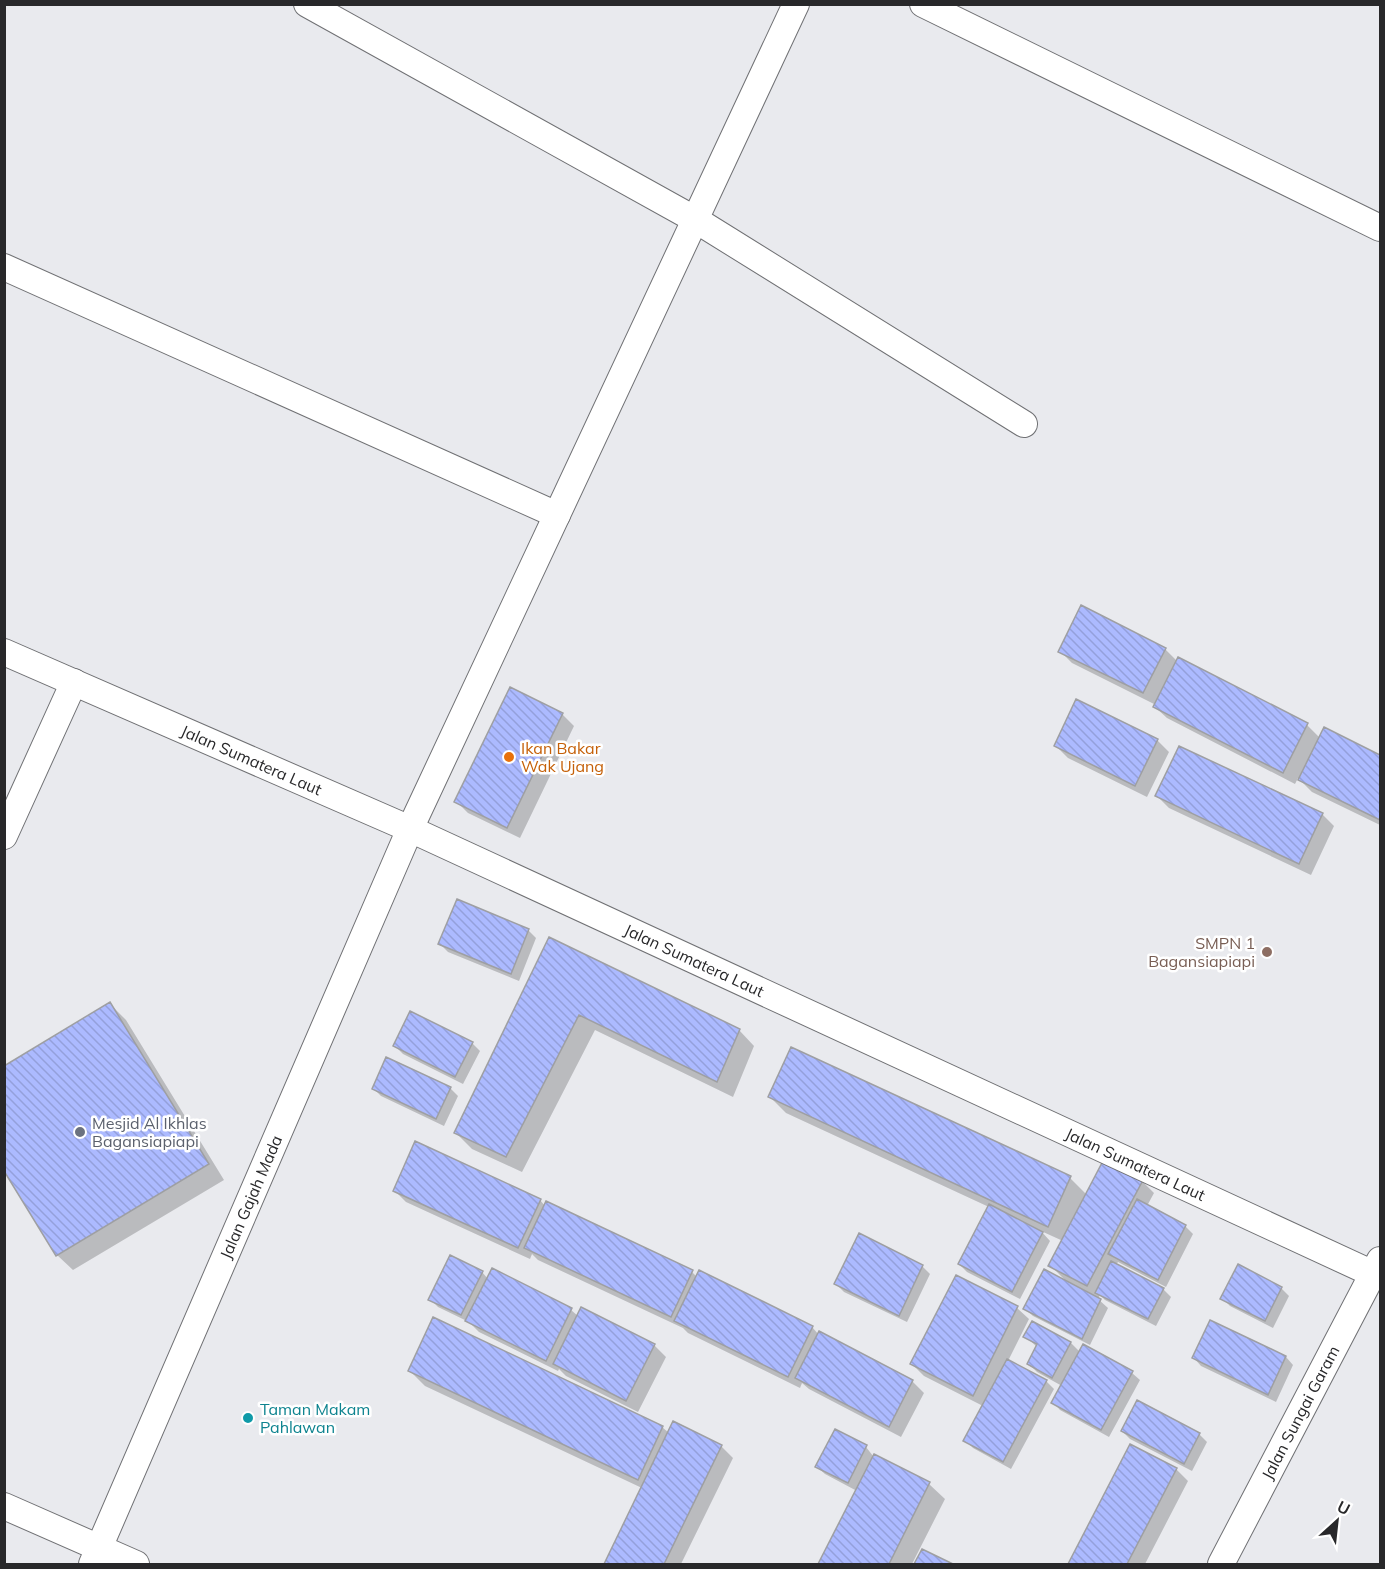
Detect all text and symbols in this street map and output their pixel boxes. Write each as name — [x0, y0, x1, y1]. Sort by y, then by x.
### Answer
street label: Jalan Sumatera Laut — [178, 720, 325, 800]
place label: Ikan Bakar Wak Ujang — [521, 738, 604, 776]
marker: Ikan Bakar Wak Ujang — [502, 750, 516, 764]
street label: Jalan Sumatera Laut — [621, 919, 768, 1001]
place label: SMPN 1 Bagansiapiapi — [1148, 933, 1255, 971]
marker: SMPN 1 Bagansiapiapi — [1260, 945, 1274, 959]
place label: Mesjid Al Ikhlas Bagansiapiapi — [92, 1113, 207, 1151]
street label: Jalan Sumatera Laut — [1062, 1123, 1209, 1205]
marker: Mesjid Al Ikhlas Bagansiapiapi — [73, 1125, 87, 1139]
street label: Jalan Gajah Mada — [215, 1132, 286, 1262]
street label: Jalan Sungai Garam — [1257, 1342, 1344, 1483]
place label: Taman Makam Pahlawan — [260, 1399, 370, 1437]
marker: Taman Makam Pahlawan — [241, 1411, 255, 1425]
north arrow — [1307, 1491, 1367, 1551]
text: U — [1334, 1496, 1354, 1519]

